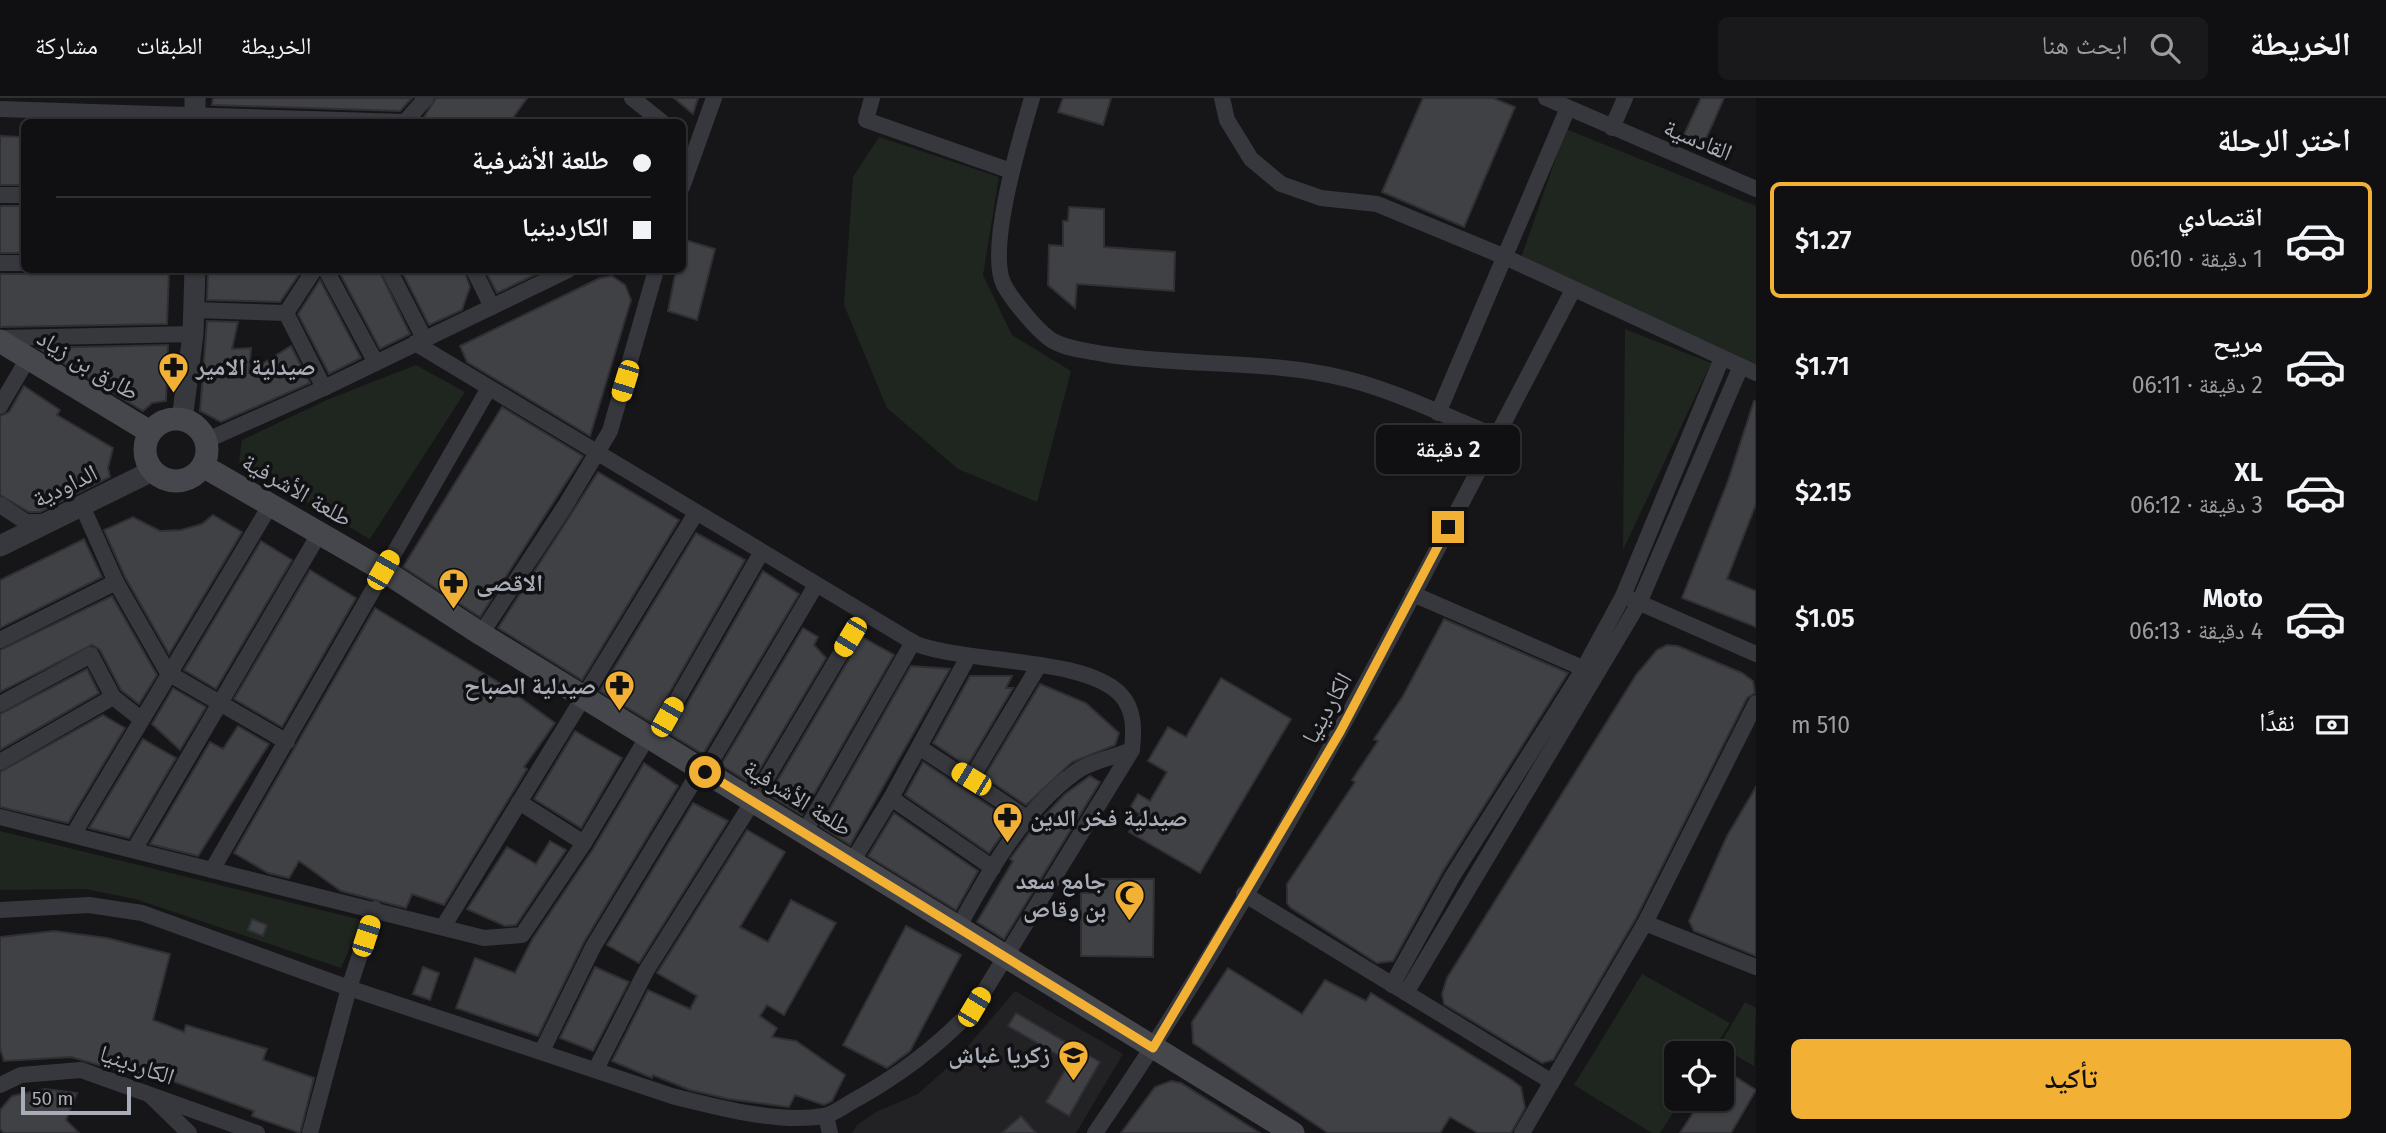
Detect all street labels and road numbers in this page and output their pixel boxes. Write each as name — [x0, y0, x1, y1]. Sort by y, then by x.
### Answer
street label: القادسية — [1660, 113, 1736, 167]
street label: طارق بن زياد — [32, 324, 144, 406]
street label: طلعة الأشرفية — [237, 447, 357, 533]
street label: الداودية — [28, 458, 102, 514]
street label: الكاردينيا — [1296, 668, 1358, 748]
street label: طلعة الأشرفية — [739, 754, 857, 842]
street label: الكاردينيا — [96, 1039, 178, 1091]

